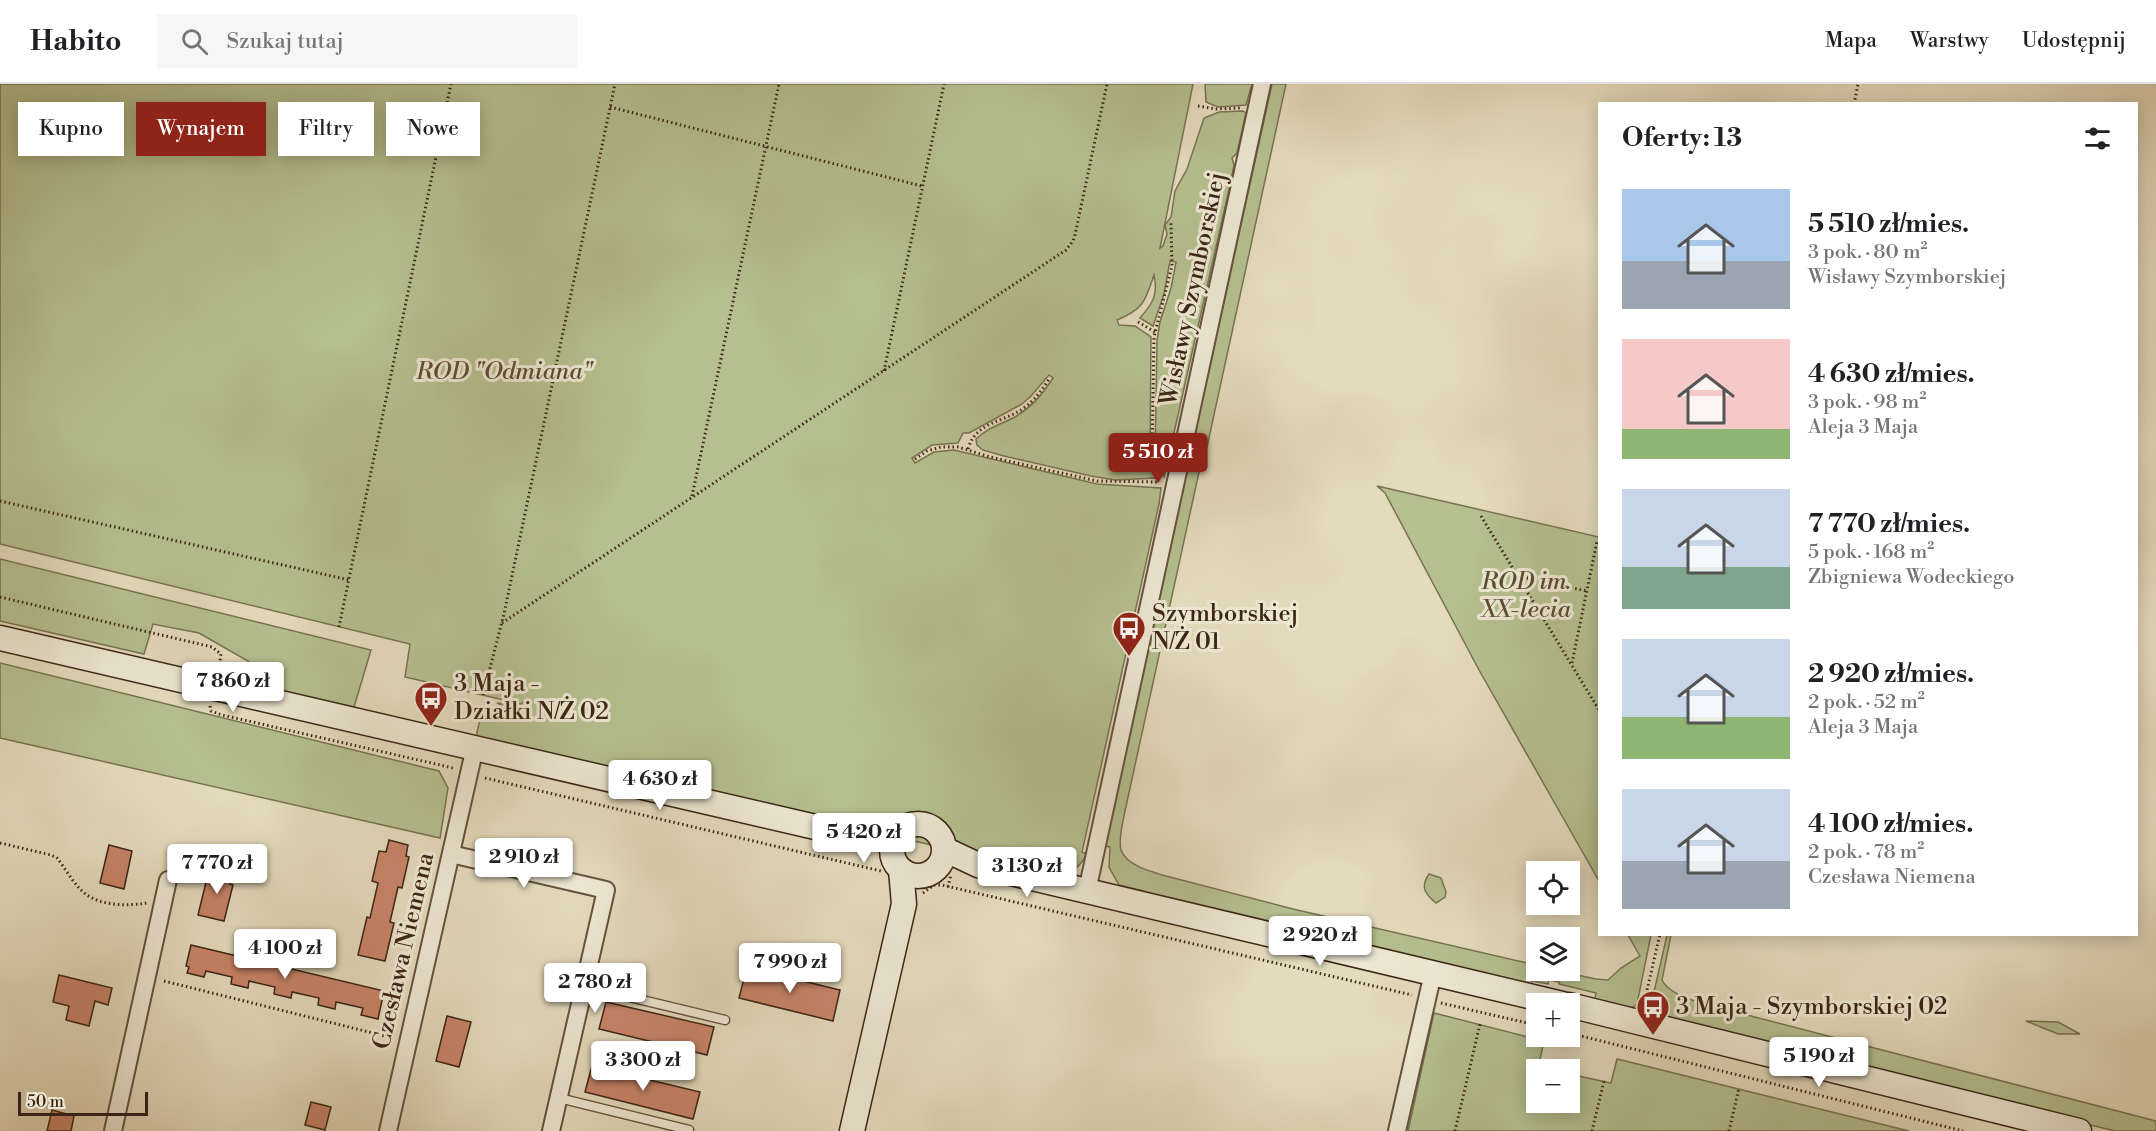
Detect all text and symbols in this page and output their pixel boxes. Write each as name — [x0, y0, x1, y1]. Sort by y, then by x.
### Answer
search box — [157, 14, 577, 68]
text: Habito — [30, 24, 121, 59]
icon: search — [178, 25, 211, 58]
text: Szukaj tutaj — [226, 28, 344, 55]
text: Mapa — [1825, 28, 1877, 54]
text: Warstwy — [1910, 28, 1989, 54]
text: Udostępnij — [2022, 28, 2126, 54]
chip: Kupno — [18, 102, 124, 156]
chip: Wynajem — [136, 102, 266, 156]
chip: Filtry — [278, 102, 374, 156]
chip: Nowe — [386, 102, 480, 156]
text: Oferty: 13 — [1622, 122, 1742, 154]
icon: filters — [2081, 122, 2114, 155]
street label: Wisławy Szymborskiej — [1153, 169, 1232, 410]
text: 5 510 zł/mies. — [1808, 208, 1969, 240]
icon: home — [1670, 213, 1742, 285]
text: 3 pok. · 80 m² — [1808, 240, 1928, 265]
text: Wisławy Szymborskiej — [1808, 265, 2006, 290]
park label: ROD "Odmiana" — [415, 357, 595, 387]
text: 4 630 zł/mies. — [1808, 358, 1975, 390]
icon: home — [1670, 363, 1742, 435]
text: 3 pok. · 98 m² — [1808, 390, 1926, 415]
text: Aleja 3 Maja — [1808, 415, 1918, 440]
pin: 5 510 zł — [1096, 433, 1220, 484]
text: 5 510 zł — [1123, 440, 1193, 465]
text: 7 770 zł/mies. — [1808, 508, 1970, 540]
icon: home — [1670, 513, 1742, 585]
text: 5 pok. · 168 m² — [1808, 540, 1934, 565]
text: Zbigniewa Wodeckiego — [1808, 565, 2014, 590]
park label: ROD im. XX-lecia — [1479, 567, 1571, 625]
place label: Szymborskiej N/Ż 01 — [1152, 599, 1299, 657]
bus stop icon: Szymborskiej N/Ż 01 — [1111, 610, 1147, 657]
text: 2 920 zł/mies. — [1808, 658, 1974, 690]
pin: 7 860 zł — [171, 662, 295, 713]
icon: home — [1670, 663, 1742, 735]
text: 7 860 zł — [196, 669, 270, 694]
place label: 3 Maja - Działki N/Ż 02 — [454, 669, 609, 727]
bus stop icon: 3 Maja - Działki N/Ż 02 — [413, 680, 449, 727]
text: 2 pok. · 52 m² — [1808, 690, 1925, 715]
text: Aleja 3 Maja — [1808, 715, 1918, 740]
pin: 4 630 zł — [598, 760, 722, 811]
text: 4 630 zł — [622, 767, 698, 792]
text: 4 100 zł/mies. — [1808, 808, 1973, 840]
pin: 5 420 zł — [802, 813, 926, 864]
icon: home — [1670, 813, 1742, 885]
text: 5 420 zł — [826, 820, 902, 845]
pin: 2 910 zł — [462, 838, 586, 889]
text: 2 pok. · 78 m² — [1808, 840, 1924, 865]
pin: 7 770 zł — [155, 844, 279, 895]
text: 2 910 zł — [489, 845, 559, 870]
pin: 3 130 zł — [965, 847, 1089, 898]
street label: Czesława Niemena — [367, 849, 441, 1052]
text: 7 770 zł — [181, 851, 253, 876]
text: 3 130 zł — [992, 854, 1062, 879]
map controls — [1526, 861, 1580, 1113]
button: locate — [1526, 861, 1580, 915]
text: Czesława Niemena — [1808, 865, 1976, 890]
pin: 2 920 zł — [1258, 916, 1382, 967]
text: 2 920 zł — [1283, 923, 1357, 948]
button: layers — [1526, 927, 1580, 981]
pin: 4 100 zł — [223, 929, 347, 980]
text: 4 100 zł — [248, 936, 322, 961]
pin: 7 990 zł — [728, 943, 852, 994]
text: 7 990 zł — [753, 950, 827, 975]
pin: 2 780 zł — [533, 963, 657, 1014]
text: 2 780 zł — [558, 970, 632, 995]
bus stop icon: 3 Maja - Szymborskiej 02 — [1635, 989, 1671, 1036]
place label: 3 Maja - Szymborskiej 02 — [1676, 992, 1947, 1022]
button: + — [1526, 993, 1580, 1047]
pin: 5 190 zł — [1757, 1037, 1881, 1088]
pin: 3 300 zł — [581, 1041, 705, 1092]
text: 5 190 zł — [1783, 1044, 1855, 1069]
text: 3 300 zł — [605, 1048, 681, 1073]
button: − — [1526, 1059, 1580, 1113]
scale bar — [18, 1089, 148, 1116]
text: 50 m — [27, 1092, 64, 1112]

